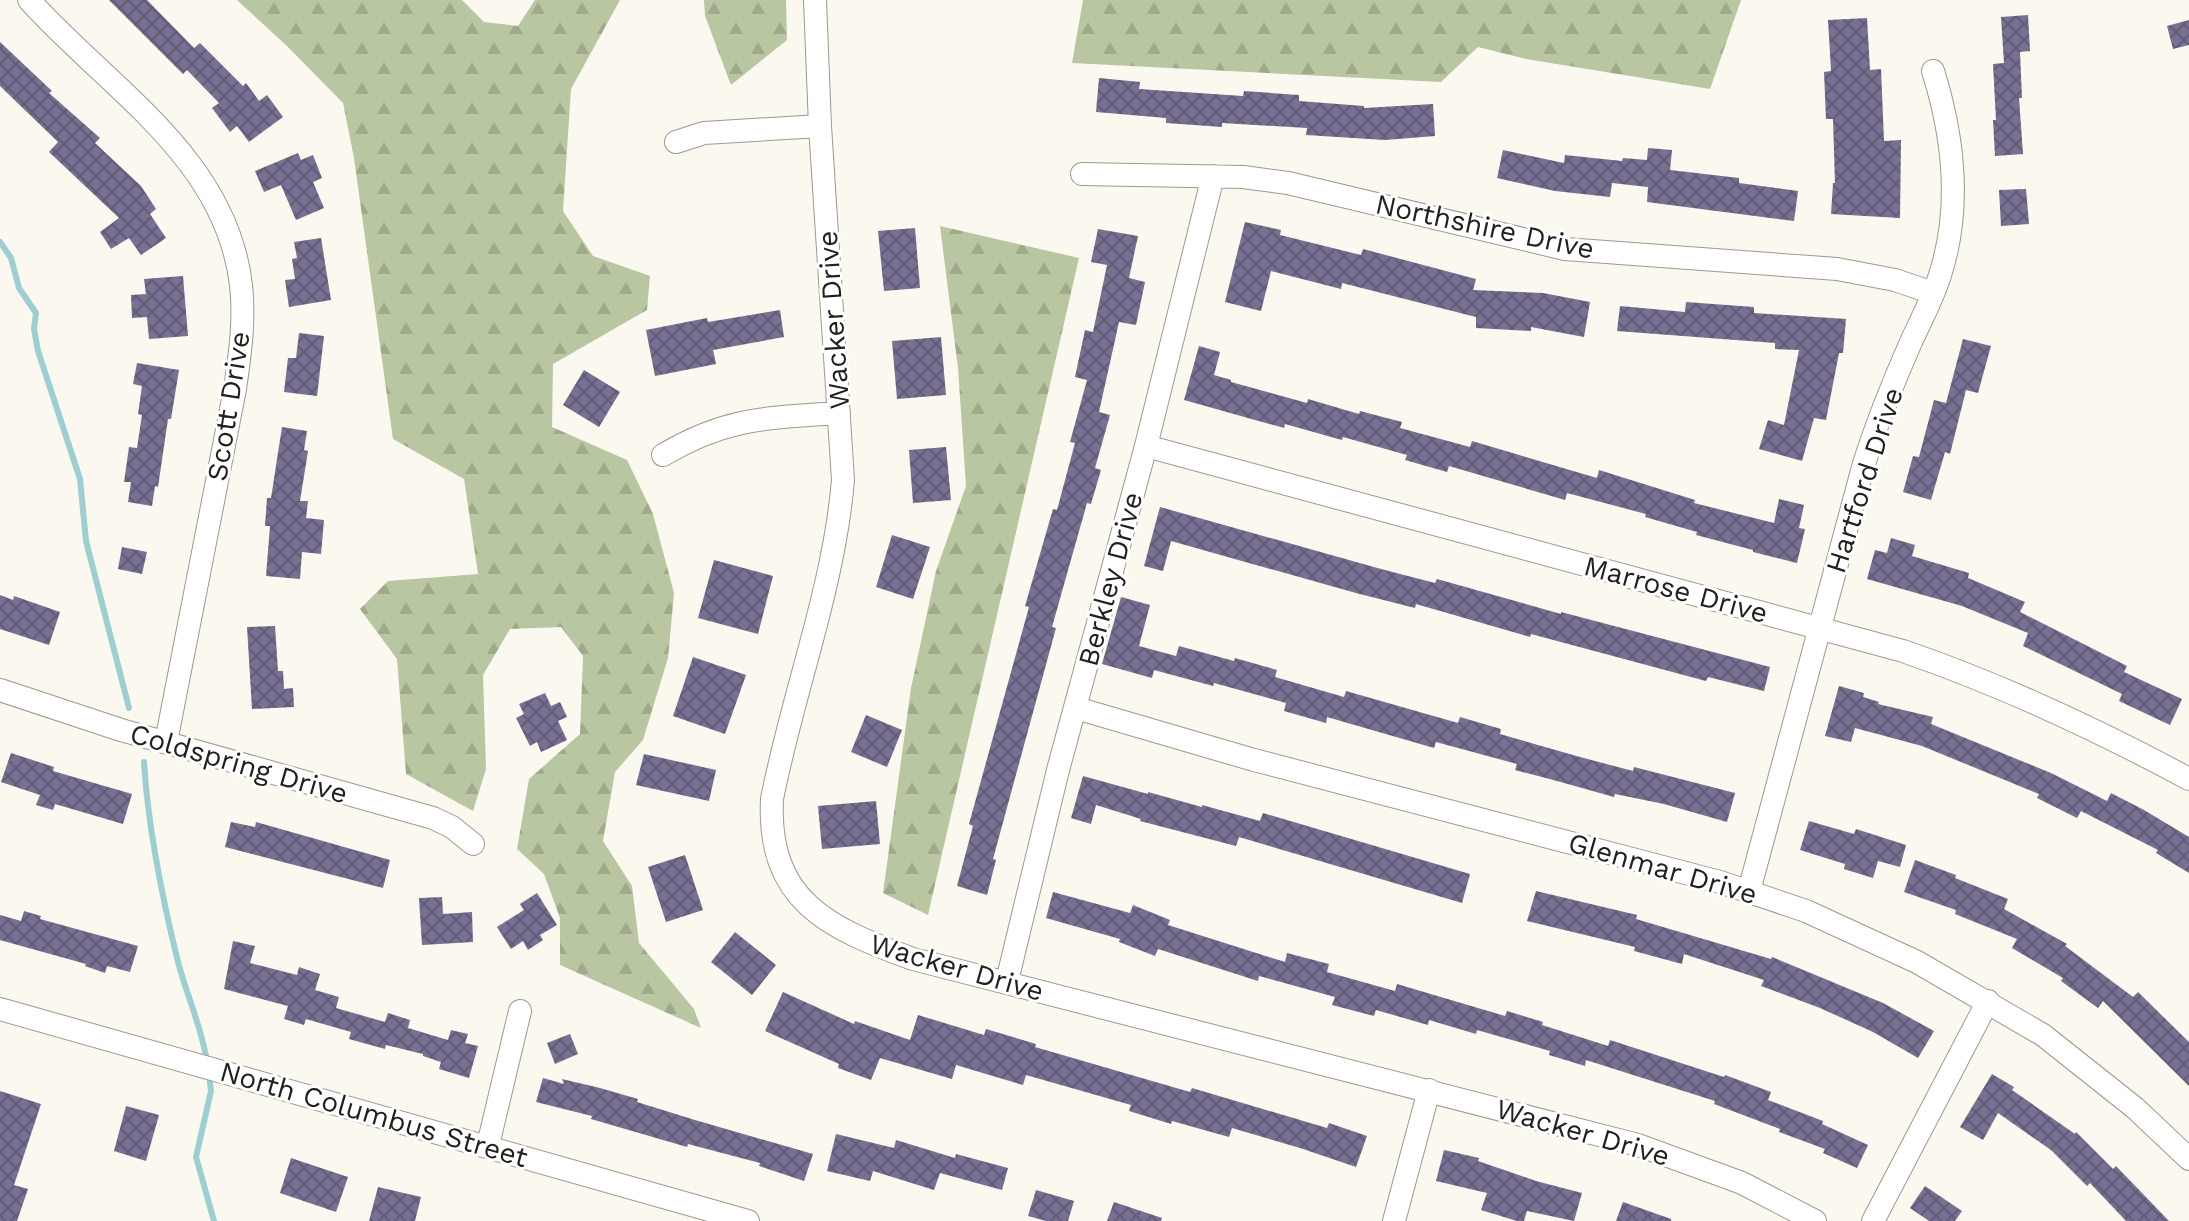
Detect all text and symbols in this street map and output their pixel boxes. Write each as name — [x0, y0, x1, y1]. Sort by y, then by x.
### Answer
street label: Northshire Drive — [1373, 187, 1597, 266]
street label: Wacker Drive — [811, 230, 856, 410]
street label: Scott Drive — [200, 329, 257, 483]
street label: Hartford Drive — [1819, 383, 1910, 577]
street label: Berkley Drive — [1071, 489, 1150, 670]
street label: Marrose Drive — [1580, 549, 1771, 630]
street label: Coldspring Drive — [126, 717, 351, 810]
street label: Glenmar Drive — [1565, 826, 1761, 911]
street label: Wacker Drive — [866, 927, 1047, 1008]
street label: North Columbus Street — [216, 1055, 532, 1174]
street label: Wacker Drive — [1492, 1092, 1673, 1173]

